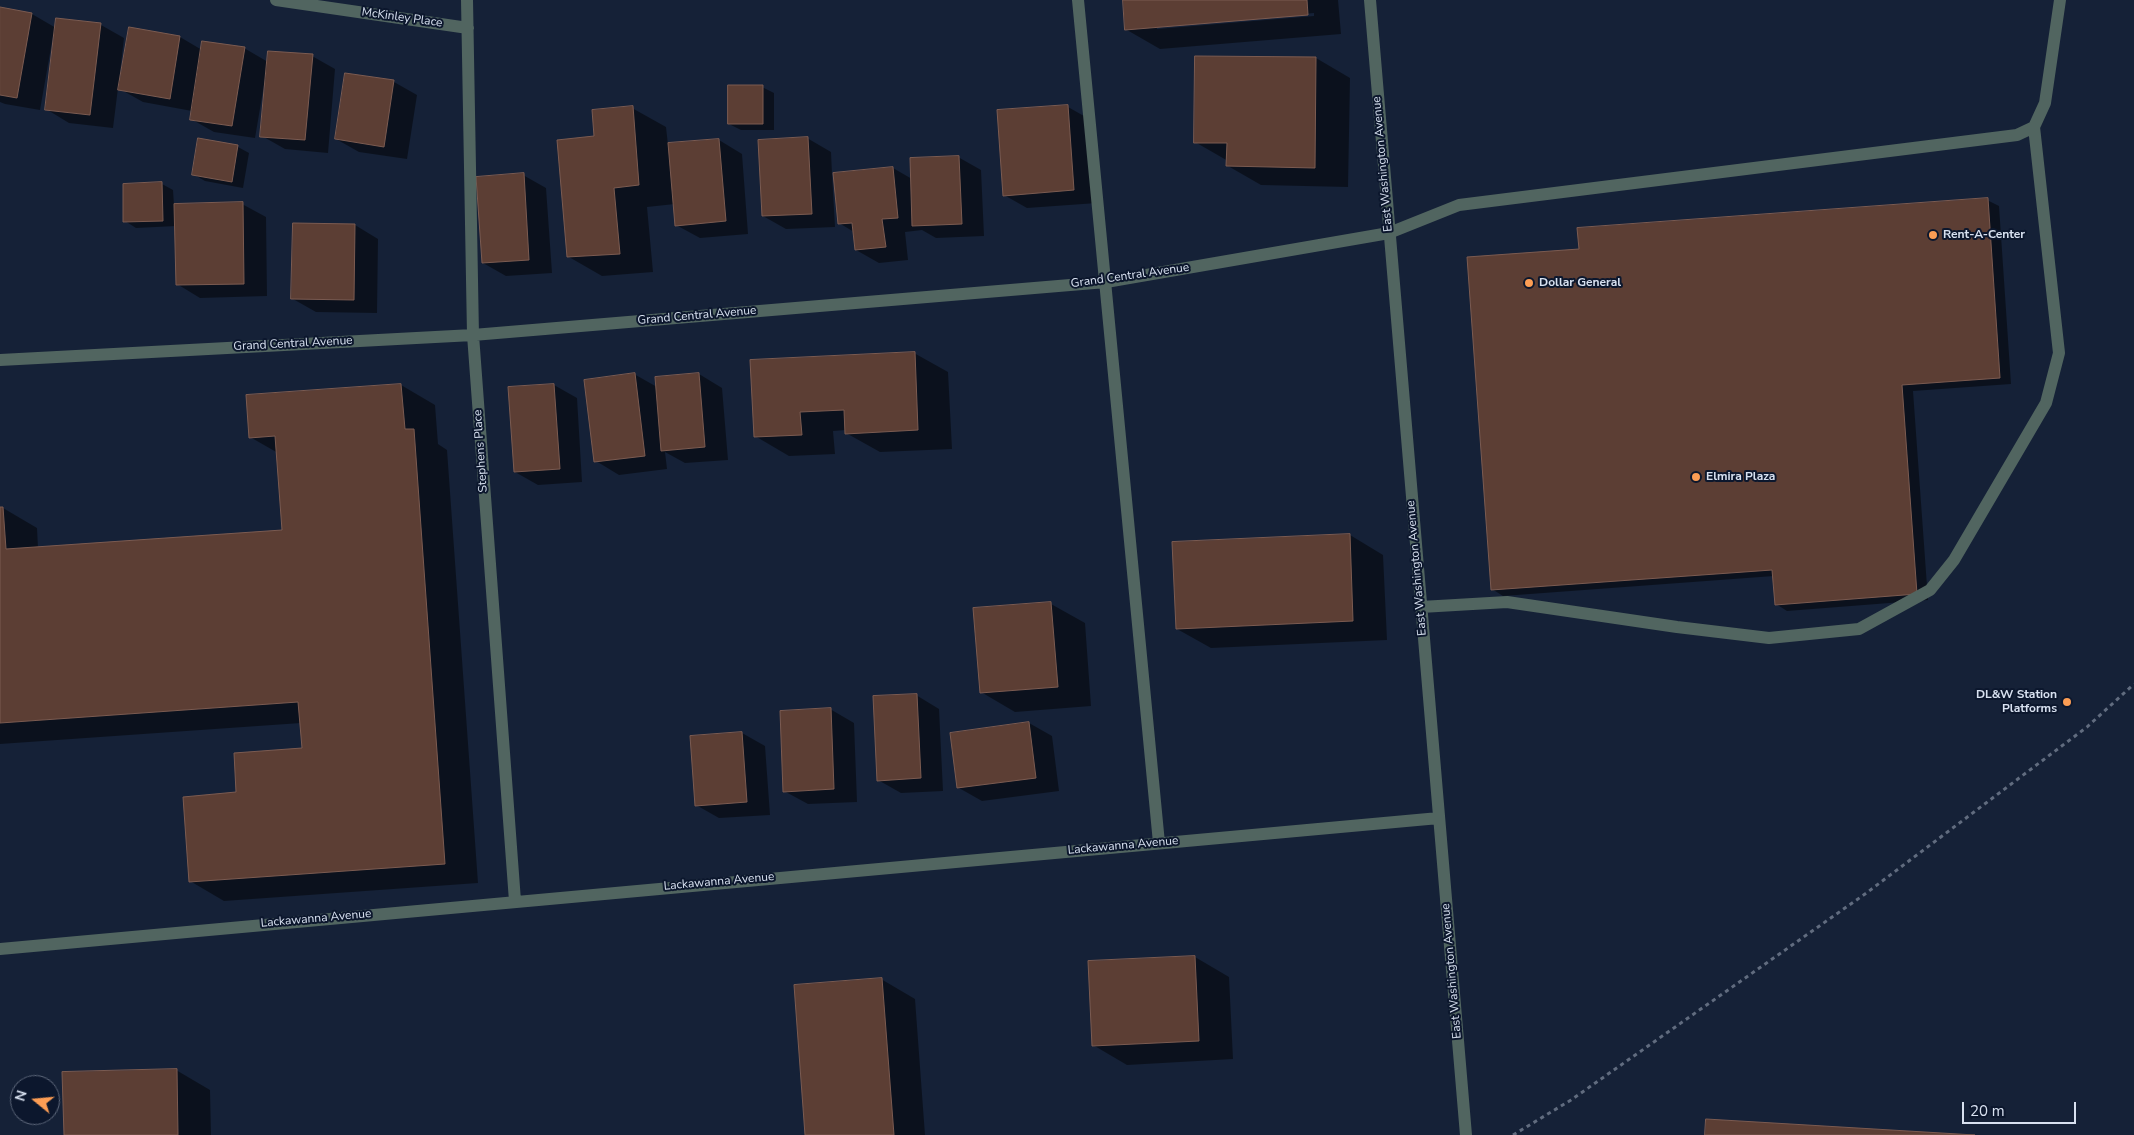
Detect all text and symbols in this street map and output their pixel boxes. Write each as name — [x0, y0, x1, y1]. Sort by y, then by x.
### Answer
street label: McKinley Place — [361, 5, 443, 31]
street label: East Washington Avenue — [1370, 96, 1396, 232]
place label: Rent-A-Center — [1943, 228, 2025, 242]
marker: Rent-A-Center — [1927, 229, 1939, 241]
street label: Grand Central Avenue — [1070, 261, 1190, 291]
place label: Dollar General — [1539, 276, 1621, 290]
marker: Dollar General — [1523, 277, 1535, 289]
street label: Grand Central Avenue — [637, 304, 757, 328]
street label: Grand Central Avenue — [233, 334, 353, 354]
street label: Stephens Place — [471, 409, 491, 493]
place label: Elmira Plaza — [1706, 470, 1775, 484]
marker: Elmira Plaza — [1690, 471, 1702, 483]
street label: East Washington Avenue — [1404, 500, 1430, 636]
place label: DL&W Station Platforms — [1976, 688, 2057, 716]
marker: DL&W Station Platforms — [2061, 696, 2073, 708]
street label: Lackawanna Avenue — [1067, 834, 1179, 858]
street label: Lackawanna Avenue — [663, 870, 775, 894]
street label: East Washington Avenue — [1439, 903, 1465, 1039]
street label: Lackawanna Avenue — [260, 907, 372, 931]
north arrow — [10, 1075, 60, 1125]
text: N — [11, 1088, 32, 1104]
scale bar — [1964, 1092, 2078, 1124]
text: 20 m — [1970, 1101, 2005, 1121]

